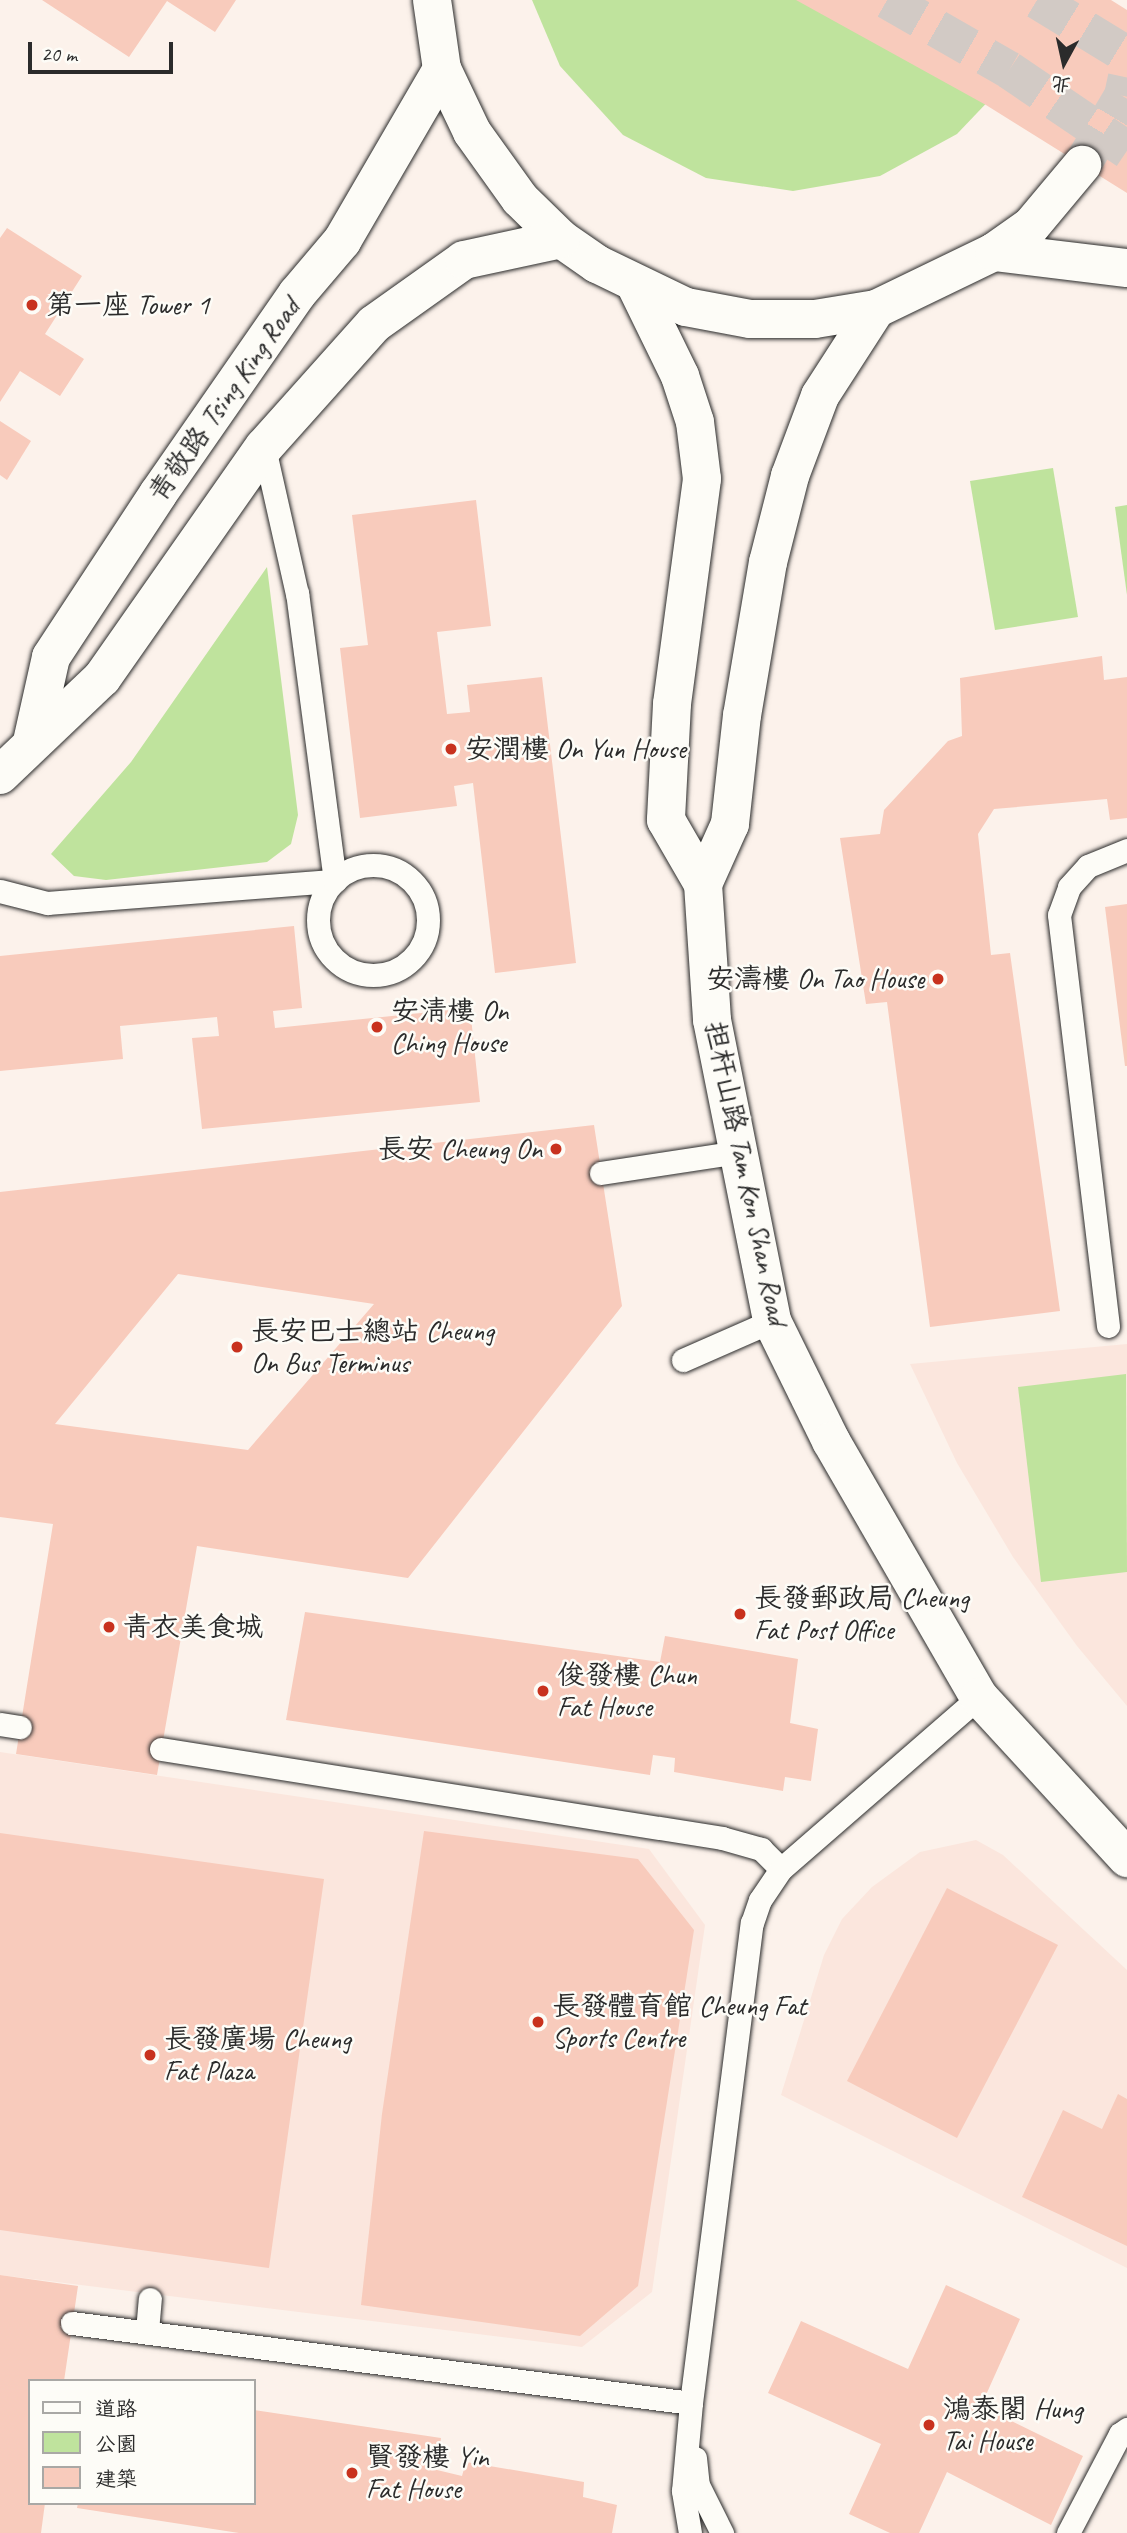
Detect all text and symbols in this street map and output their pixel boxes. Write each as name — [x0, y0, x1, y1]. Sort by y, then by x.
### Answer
scale bar — [32, 28, 177, 72]
north arrow — [1029, 28, 1099, 98]
text: 20 m — [41, 41, 77, 67]
text: 北 — [1050, 71, 1072, 97]
place label: 第一座 Tower 1 — [46, 288, 210, 322]
street label: 青敬路 Tsing King Road — [141, 292, 307, 508]
marker: 第一座 Tower 1 — [24, 297, 40, 313]
place label: 安潤樓 On Yun House — [465, 732, 686, 766]
marker: 安潤樓 On Yun House — [443, 741, 459, 757]
place label: 安濤樓 On Tao House — [706, 962, 924, 996]
marker: 安濤樓 On Tao House — [930, 971, 946, 987]
place label: 安清樓 On Ching House — [391, 994, 508, 1060]
street label: 担杆山路 Tam Kon Shan Road — [697, 1017, 795, 1329]
marker: 安清樓 On Ching House — [369, 1019, 385, 1035]
place label: 長安 Cheung On — [378, 1132, 542, 1166]
marker: 長安 Cheung On — [548, 1141, 564, 1157]
place label: 長安巴士總站 Cheung On Bus Terminus — [251, 1314, 494, 1380]
marker: 長安巴士總站 Cheung On Bus Terminus — [229, 1339, 245, 1355]
place label: 長發郵政局 Cheung Fat Post Office — [754, 1581, 969, 1647]
marker: 長發郵政局 Cheung Fat Post Office — [732, 1606, 748, 1622]
place label: 青衣美食城 — [123, 1610, 263, 1644]
marker: 青衣美食城 — [101, 1619, 117, 1635]
place label: 俊發樓 Chun Fat House — [557, 1658, 697, 1724]
marker: 俊發樓 Chun Fat House — [535, 1683, 551, 1699]
place label: 長發體育館 Cheung Fat Sports Centre — [552, 1989, 807, 2055]
marker: 長發體育館 Cheung Fat Sports Centre — [530, 2014, 546, 2030]
place label: 長發廣場 Cheung Fat Plaza — [164, 2022, 351, 2088]
marker: 長發廣場 Cheung Fat Plaza — [142, 2047, 158, 2063]
legend — [28, 2379, 256, 2505]
place label: 鴻泰閣 Hung Tai House — [943, 2392, 1082, 2458]
text: 道路 — [95, 2396, 137, 2422]
marker: 鴻泰閣 Hung Tai House — [921, 2417, 937, 2433]
text: 公園 — [95, 2431, 137, 2457]
place label: 賢發樓 Yin Fat House — [366, 2440, 489, 2506]
marker: 賢發樓 Yin Fat House — [344, 2465, 360, 2481]
text: 建築 — [95, 2466, 137, 2492]

